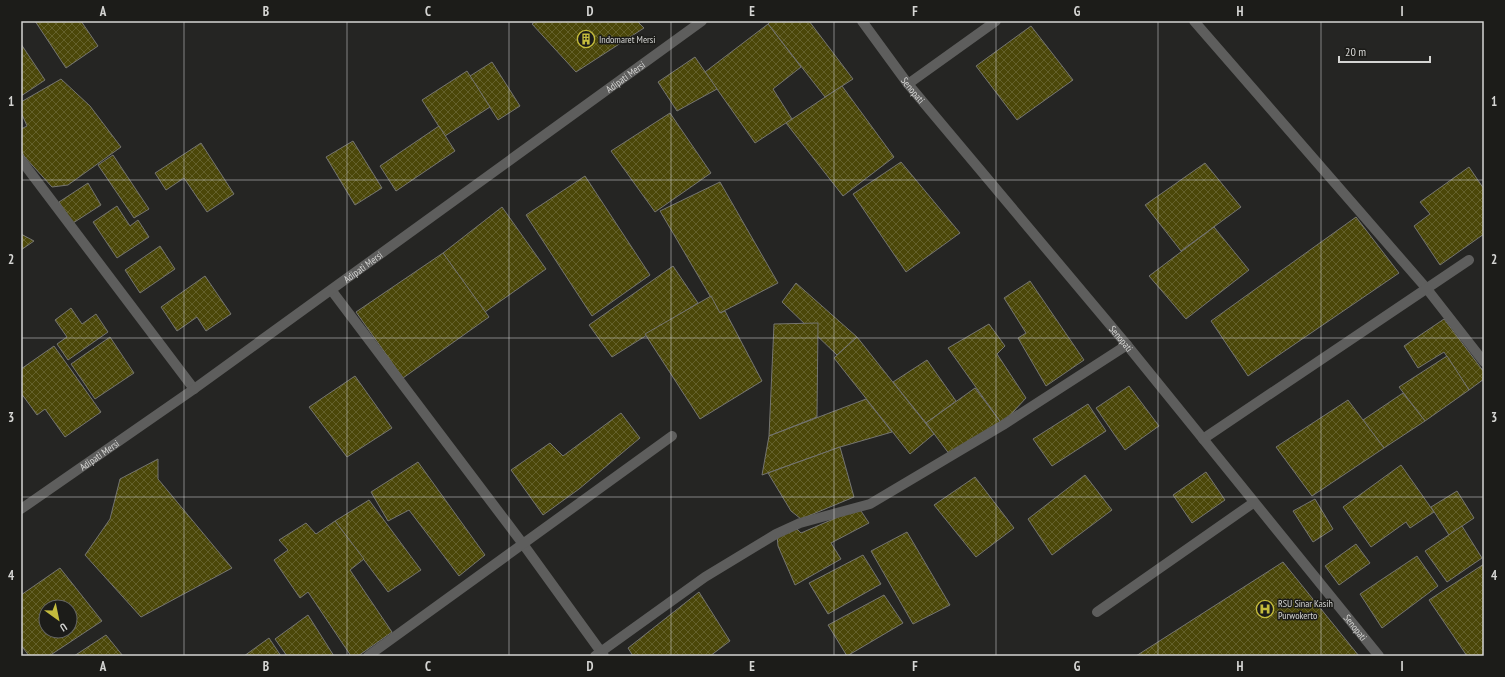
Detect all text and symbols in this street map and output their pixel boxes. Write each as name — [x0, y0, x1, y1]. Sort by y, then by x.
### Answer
text: A — [99, 3, 107, 20]
text: B — [263, 3, 269, 20]
text: C — [425, 3, 431, 20]
text: D — [587, 3, 594, 20]
text: E — [749, 3, 755, 20]
text: F — [912, 3, 918, 20]
text: G — [1074, 3, 1081, 20]
text: H — [1237, 3, 1244, 20]
text: I — [1400, 3, 1404, 20]
building icon: Indomaret Mersi — [576, 29, 596, 49]
place label: Indomaret Mersi — [599, 33, 655, 46]
scale bar — [1339, 38, 1430, 64]
text: 20 m — [1345, 44, 1366, 59]
street label: Adipati Mersi — [603, 58, 647, 95]
street label: Senopati — [898, 74, 928, 106]
text: 1 — [8, 93, 14, 110]
text: 1 — [1491, 93, 1497, 110]
street label: Adipati Mersi — [341, 248, 385, 285]
text: 2 — [8, 251, 14, 268]
text: 2 — [1491, 251, 1497, 268]
street label: Senopati — [1107, 322, 1136, 354]
text: 3 — [8, 409, 14, 426]
text: 3 — [1491, 409, 1497, 426]
street label: Adipati Mersi — [77, 437, 121, 473]
text: 4 — [8, 567, 15, 584]
text: 4 — [1491, 567, 1498, 584]
place label: RSU Sinar Kasih Purwokerto — [1278, 597, 1333, 622]
north arrow — [38, 599, 78, 639]
hospital icon: RSU Sinar Kasih Purwokerto — [1255, 599, 1275, 619]
street label: Senopati — [1341, 611, 1370, 643]
text: U — [57, 620, 70, 635]
text: A — [99, 658, 107, 675]
text: B — [263, 658, 269, 675]
text: C — [425, 658, 431, 675]
text: D — [587, 658, 594, 675]
text: E — [749, 658, 755, 675]
text: F — [912, 658, 918, 675]
text: G — [1074, 658, 1081, 675]
text: H — [1237, 658, 1244, 675]
text: I — [1400, 658, 1404, 675]

